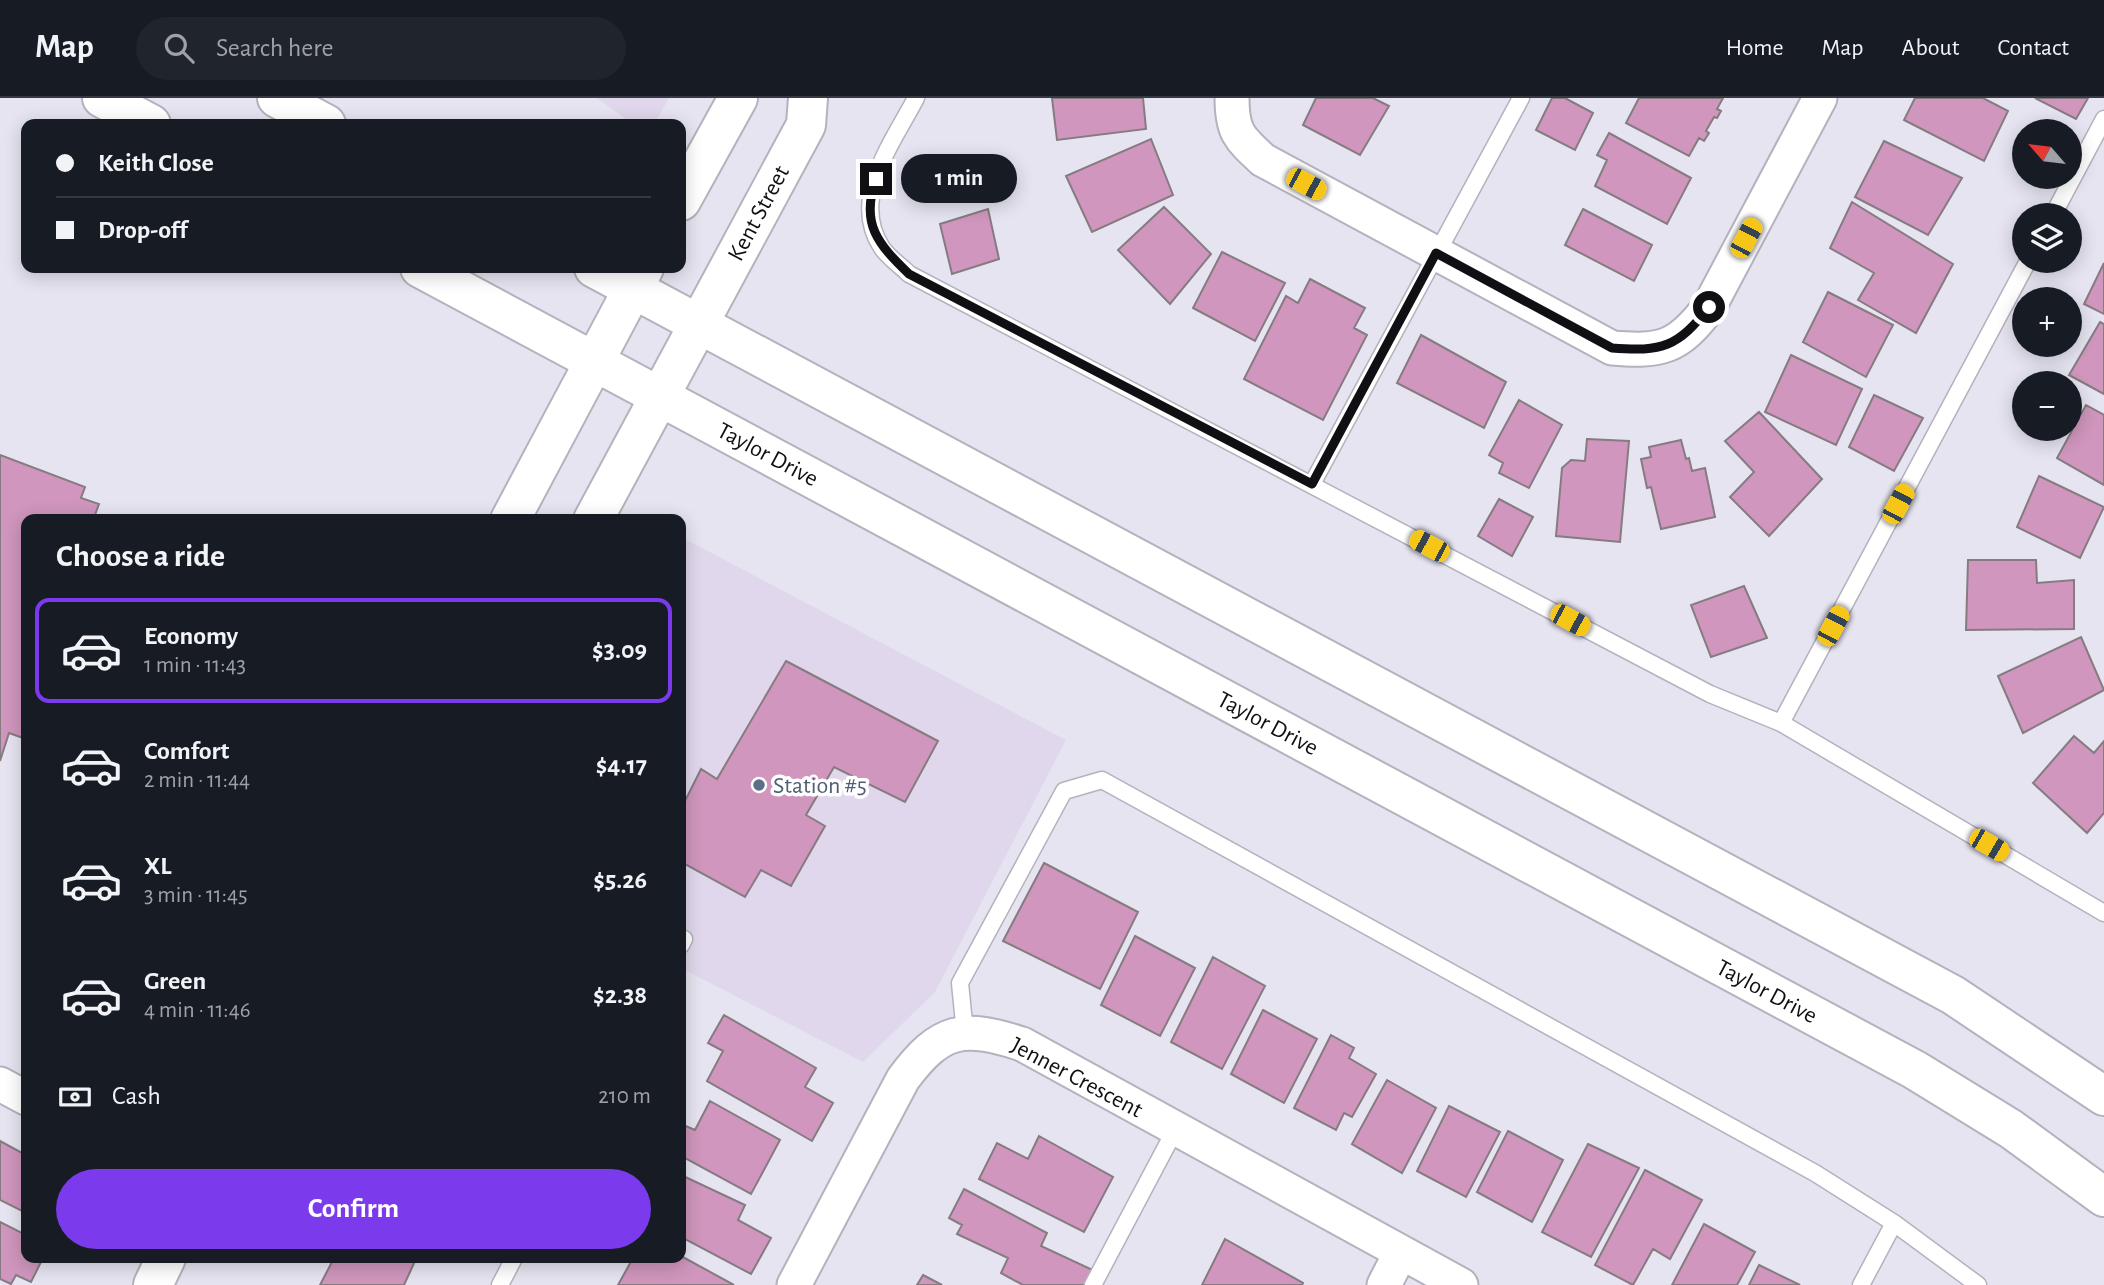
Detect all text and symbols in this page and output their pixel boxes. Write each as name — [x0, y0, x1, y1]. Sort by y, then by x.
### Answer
search box — [136, 17, 626, 80]
icon: search — [160, 29, 198, 67]
text: Map — [35, 31, 94, 64]
text: Search here — [216, 35, 334, 61]
text: Home — [1726, 36, 1784, 60]
text: Map — [1822, 36, 1864, 60]
text: About — [1902, 36, 1959, 60]
text: Contact — [1997, 36, 2069, 60]
north arrow — [2012, 119, 2082, 189]
map controls — [2012, 119, 2082, 441]
text: Keith Close — [98, 150, 214, 176]
callout: 1 min — [900, 154, 1016, 204]
street label: Kent Street — [724, 162, 794, 265]
route end — [860, 163, 892, 195]
car — [1283, 165, 1330, 203]
text: 1 min — [935, 167, 983, 190]
button: layers — [2012, 203, 2082, 273]
car — [1727, 215, 1766, 261]
text: Drop-off — [98, 217, 187, 243]
button: + — [2012, 287, 2082, 357]
route start — [1693, 291, 1725, 323]
button: − — [2012, 371, 2082, 441]
street label: Taylor Drive — [713, 418, 822, 491]
car — [1879, 481, 1918, 527]
car — [1406, 527, 1453, 565]
text: Choose a ride — [56, 540, 225, 572]
car — [1547, 601, 1594, 639]
car — [1814, 603, 1853, 649]
icon: car — [60, 619, 123, 682]
text: Economy — [144, 623, 238, 649]
text: $3.09 — [592, 637, 647, 663]
text: 1 min · 11:43 — [144, 654, 246, 677]
street label: Taylor Drive — [1213, 687, 1322, 760]
icon: car — [60, 734, 123, 797]
text: Comfort — [144, 738, 229, 764]
text: $4.17 — [596, 752, 647, 778]
text: 2 min · 11:44 — [144, 769, 250, 792]
place label: Station #5 — [773, 774, 867, 798]
marker: Station #5 — [751, 777, 767, 793]
car — [1966, 825, 2013, 865]
icon: car — [60, 849, 123, 912]
text: XL — [144, 853, 171, 879]
text: $5.26 — [593, 867, 647, 893]
text: 3 min · 11:45 — [144, 884, 248, 907]
street label: Taylor Drive — [1712, 955, 1821, 1028]
icon: car — [60, 964, 123, 1027]
text: Green — [144, 968, 206, 994]
text: $2.38 — [593, 982, 647, 1008]
text: 4 min · 11:46 — [144, 999, 251, 1022]
street label: Jenner Crescent — [1007, 1033, 1147, 1123]
icon: cash — [56, 1078, 94, 1116]
text: Cash — [112, 1083, 161, 1109]
text: 210 m — [598, 1085, 651, 1108]
button: Confirm — [56, 1169, 651, 1249]

